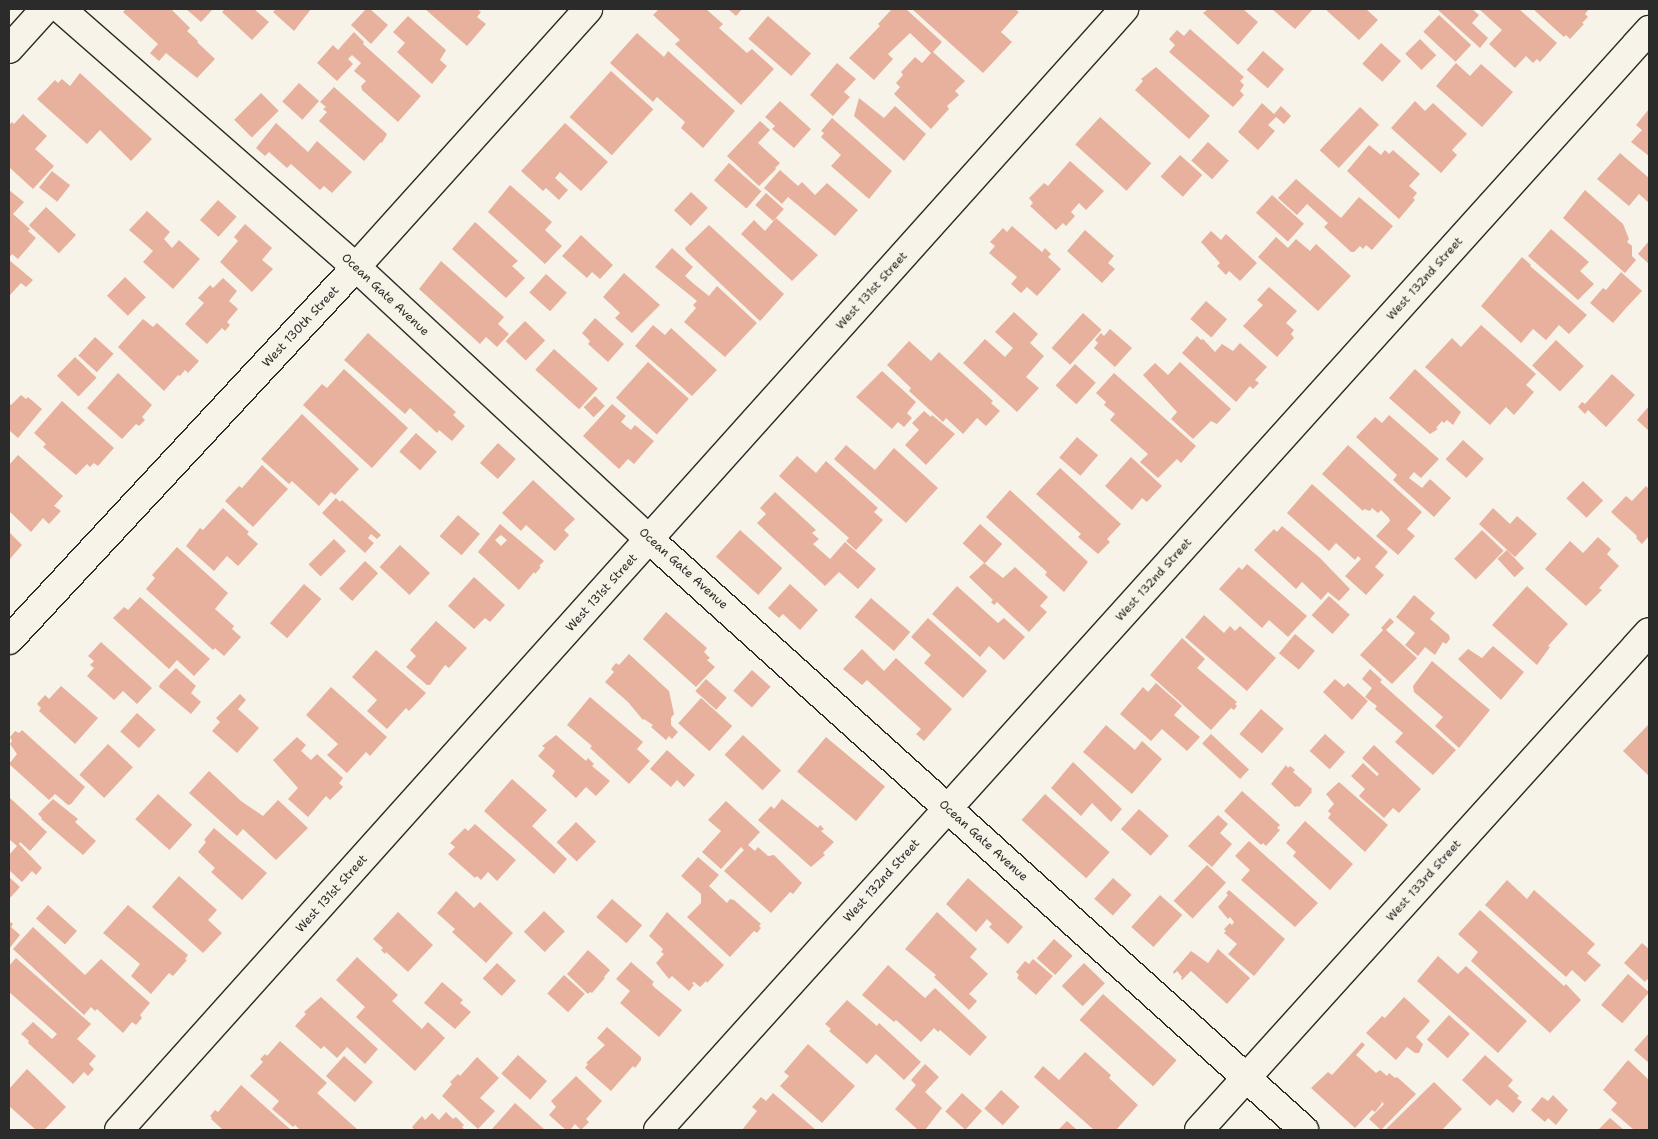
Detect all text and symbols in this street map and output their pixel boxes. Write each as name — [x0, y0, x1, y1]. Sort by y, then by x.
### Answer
street label: West 132nd Street — [1384, 234, 1466, 324]
street label: West 131st Street — [833, 249, 911, 333]
street label: Ocean Gate Avenue — [338, 251, 432, 339]
street label: West 130th Street — [260, 283, 342, 371]
street label: Ocean Gate Avenue — [636, 525, 730, 613]
street label: West 132nd Street — [1113, 535, 1195, 625]
street label: West 131st Street — [563, 551, 641, 635]
street label: Ocean Gate Avenue — [936, 797, 1030, 885]
street label: West 132nd Street — [841, 836, 923, 926]
street label: West 133rd Street — [1383, 837, 1465, 925]
street label: West 131st Street — [293, 852, 371, 936]

